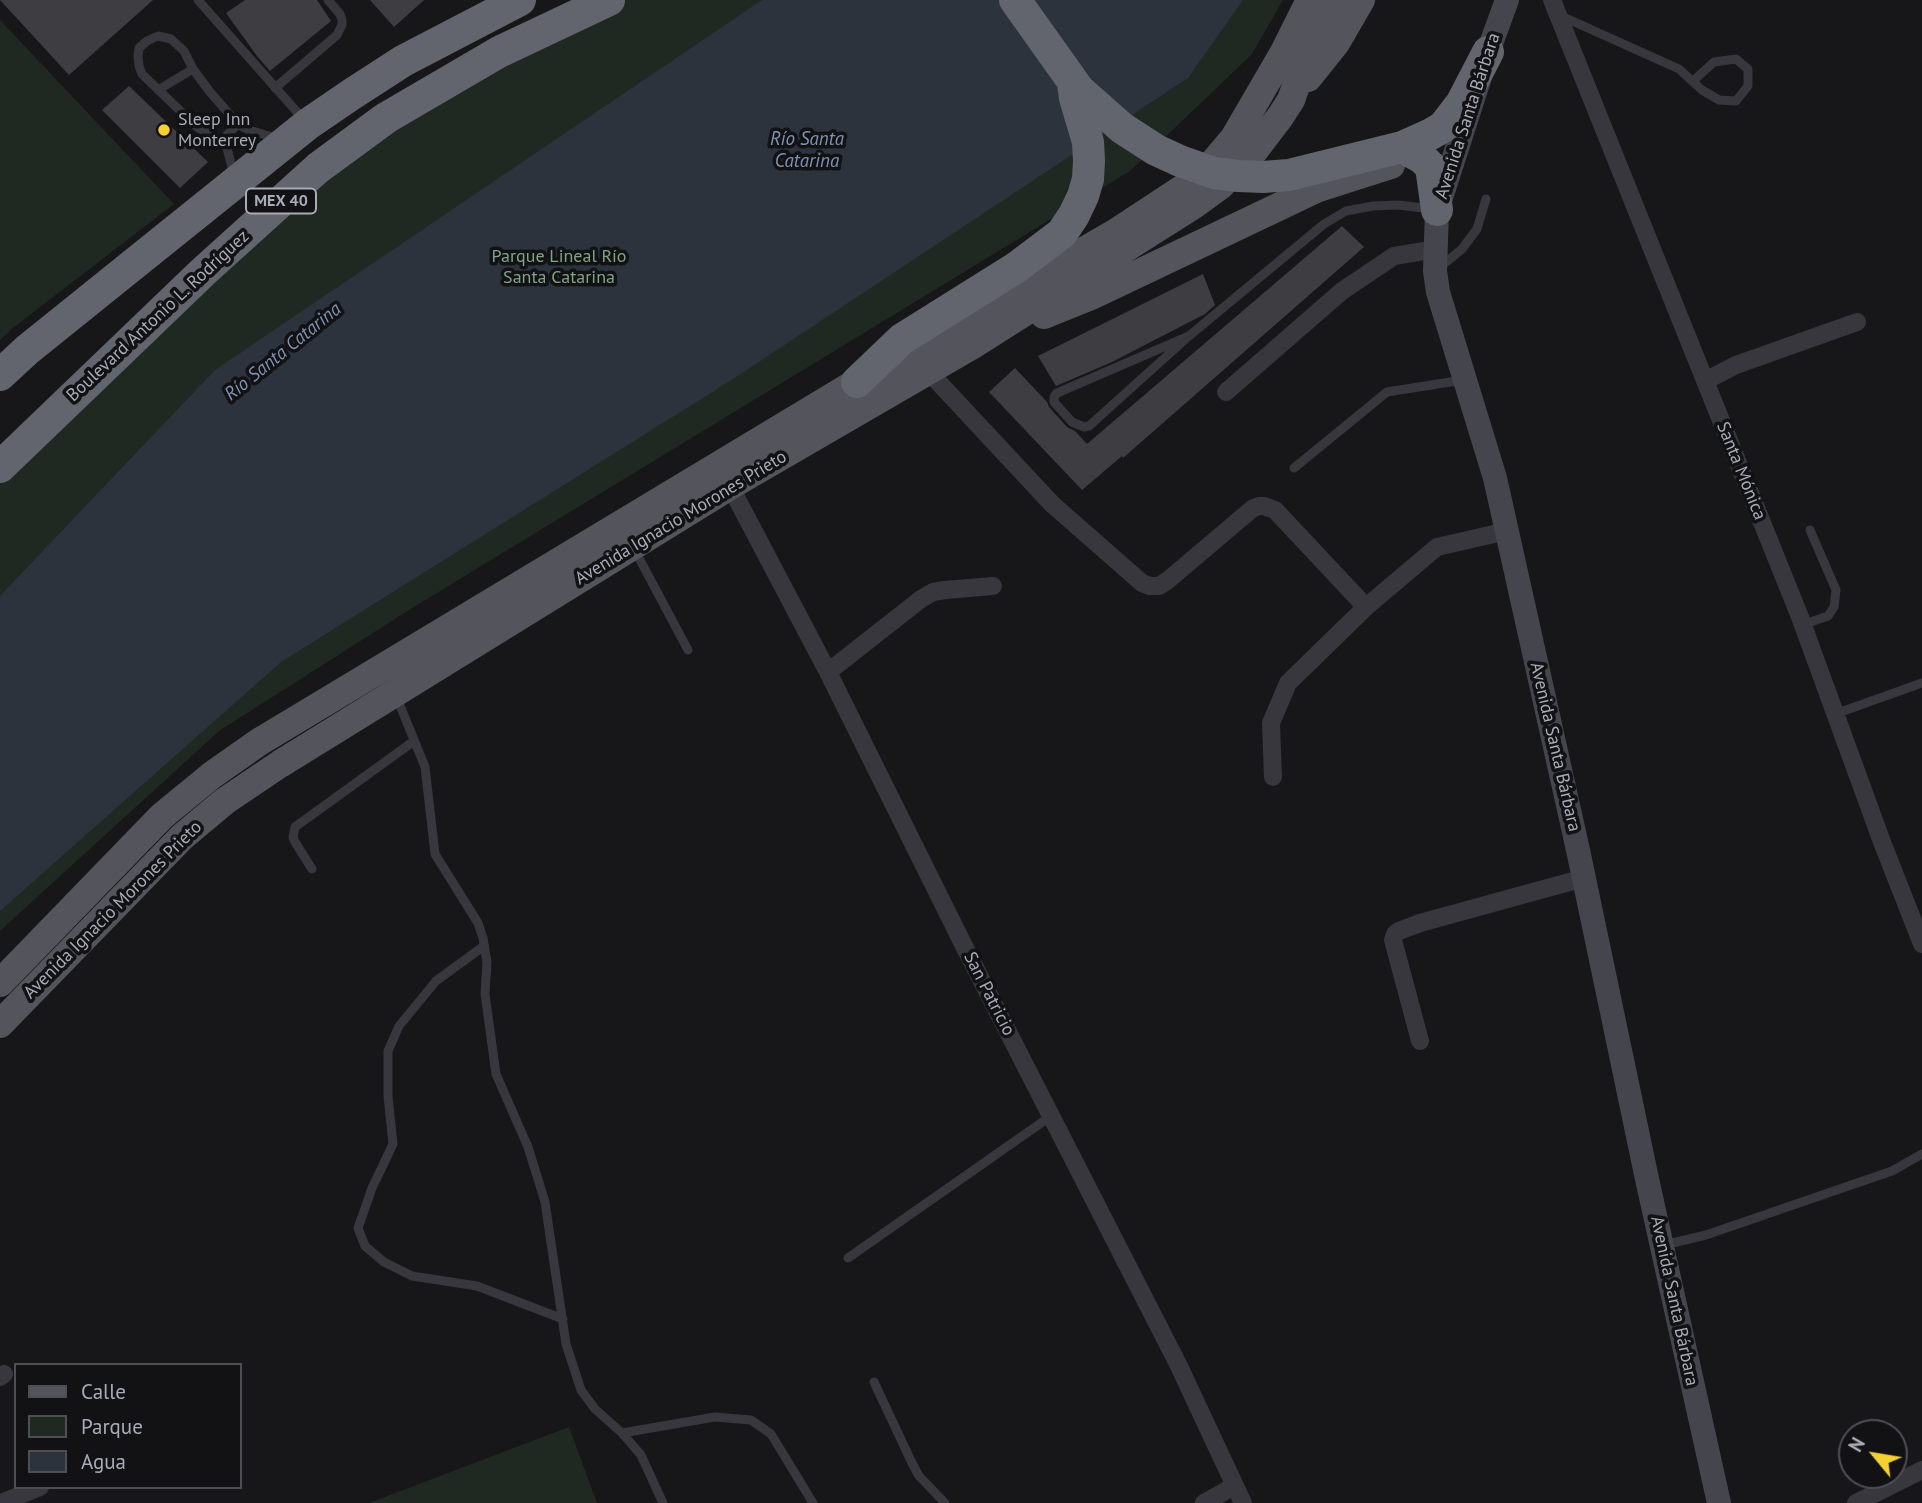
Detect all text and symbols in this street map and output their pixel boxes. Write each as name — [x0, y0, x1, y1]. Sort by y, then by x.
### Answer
street label: Avenida Santa Bárbara — [1431, 30, 1505, 202]
place label: Sleep Inn Monterrey — [178, 109, 256, 152]
marker: Sleep Inn Monterrey — [156, 122, 172, 138]
water label: Río Santa Catarina — [770, 129, 844, 173]
road number: MEX 40 — [246, 188, 316, 214]
street label: Boulevard Antonio L. Rodríguez — [62, 226, 254, 406]
park label: Parque Lineal Río Santa Catarina — [492, 246, 626, 288]
water label: Río Santa Catarina — [220, 298, 346, 406]
street label: Santa Mónica — [1712, 419, 1770, 523]
street label: Avenida Ignacio Morones Prieto — [571, 446, 791, 590]
street label: Avenida Santa Bárbara — [1525, 660, 1585, 834]
street label: Avenida Ignacio Morones Prieto — [20, 817, 206, 1003]
street label: San Patricio — [959, 948, 1019, 1040]
street label: Avenida Santa Bárbara — [1645, 1214, 1703, 1388]
legend — [14, 1363, 242, 1489]
text: Calle — [81, 1378, 126, 1405]
text: Parque — [81, 1413, 143, 1440]
north arrow — [1838, 1419, 1908, 1489]
text: N — [1843, 1433, 1870, 1456]
text: Agua — [81, 1448, 126, 1475]

